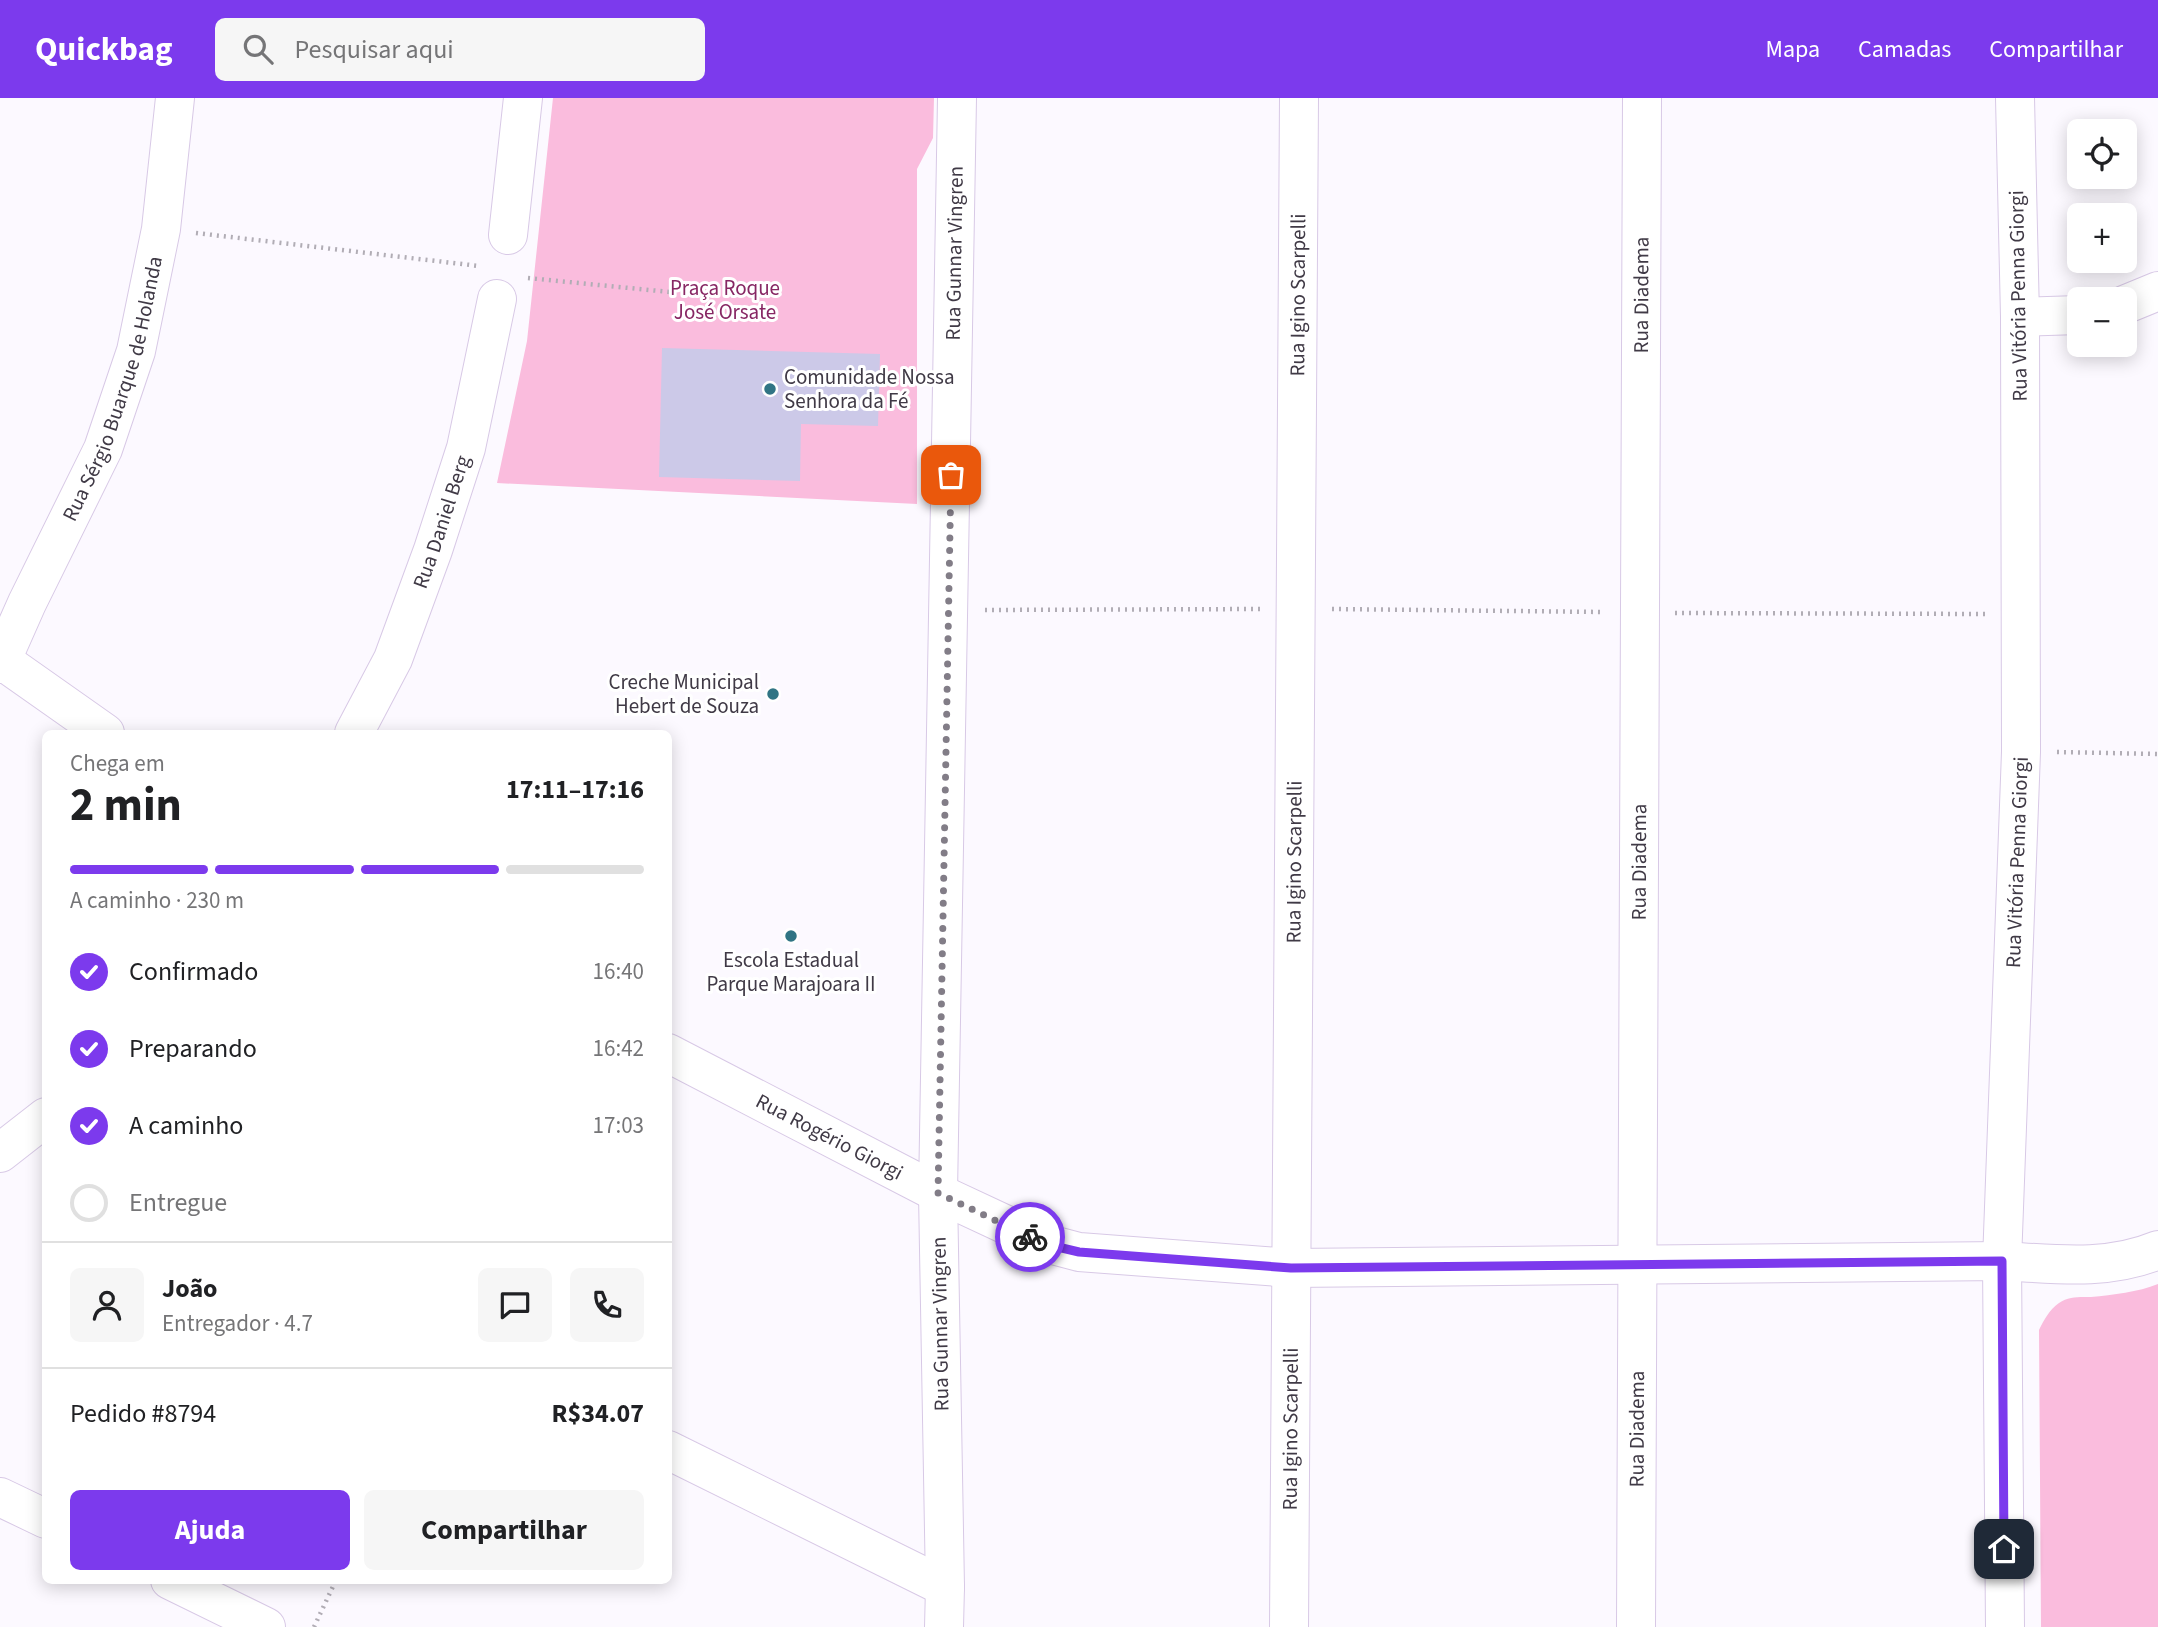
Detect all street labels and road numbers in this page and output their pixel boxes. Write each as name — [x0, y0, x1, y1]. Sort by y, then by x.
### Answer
street label: Rua Gunnar Vingren — [938, 166, 971, 341]
street label: Rua Vitória Penna Giorgi — [2001, 190, 2035, 402]
street label: Rua Igino Scarpelli — [1282, 213, 1313, 377]
street label: Rua Diadema — [1626, 236, 1656, 354]
street label: Rua Sérgio Buarque de Holanda — [55, 254, 170, 526]
street label: Rua Daniel Berg — [405, 451, 478, 593]
street label: Rua Vitória Penna Giorgi — [1998, 756, 2036, 969]
street label: Rua Igino Scarpelli — [1278, 780, 1310, 944]
street label: Rua Diadema — [1624, 803, 1654, 921]
street label: Rua Rogério Giorgi — [751, 1086, 909, 1187]
street label: Rua Gunnar Vingren — [923, 1236, 957, 1412]
street label: Rua Igino Scarpelli — [1275, 1347, 1306, 1511]
street label: Rua Diadema — [1622, 1370, 1652, 1488]

